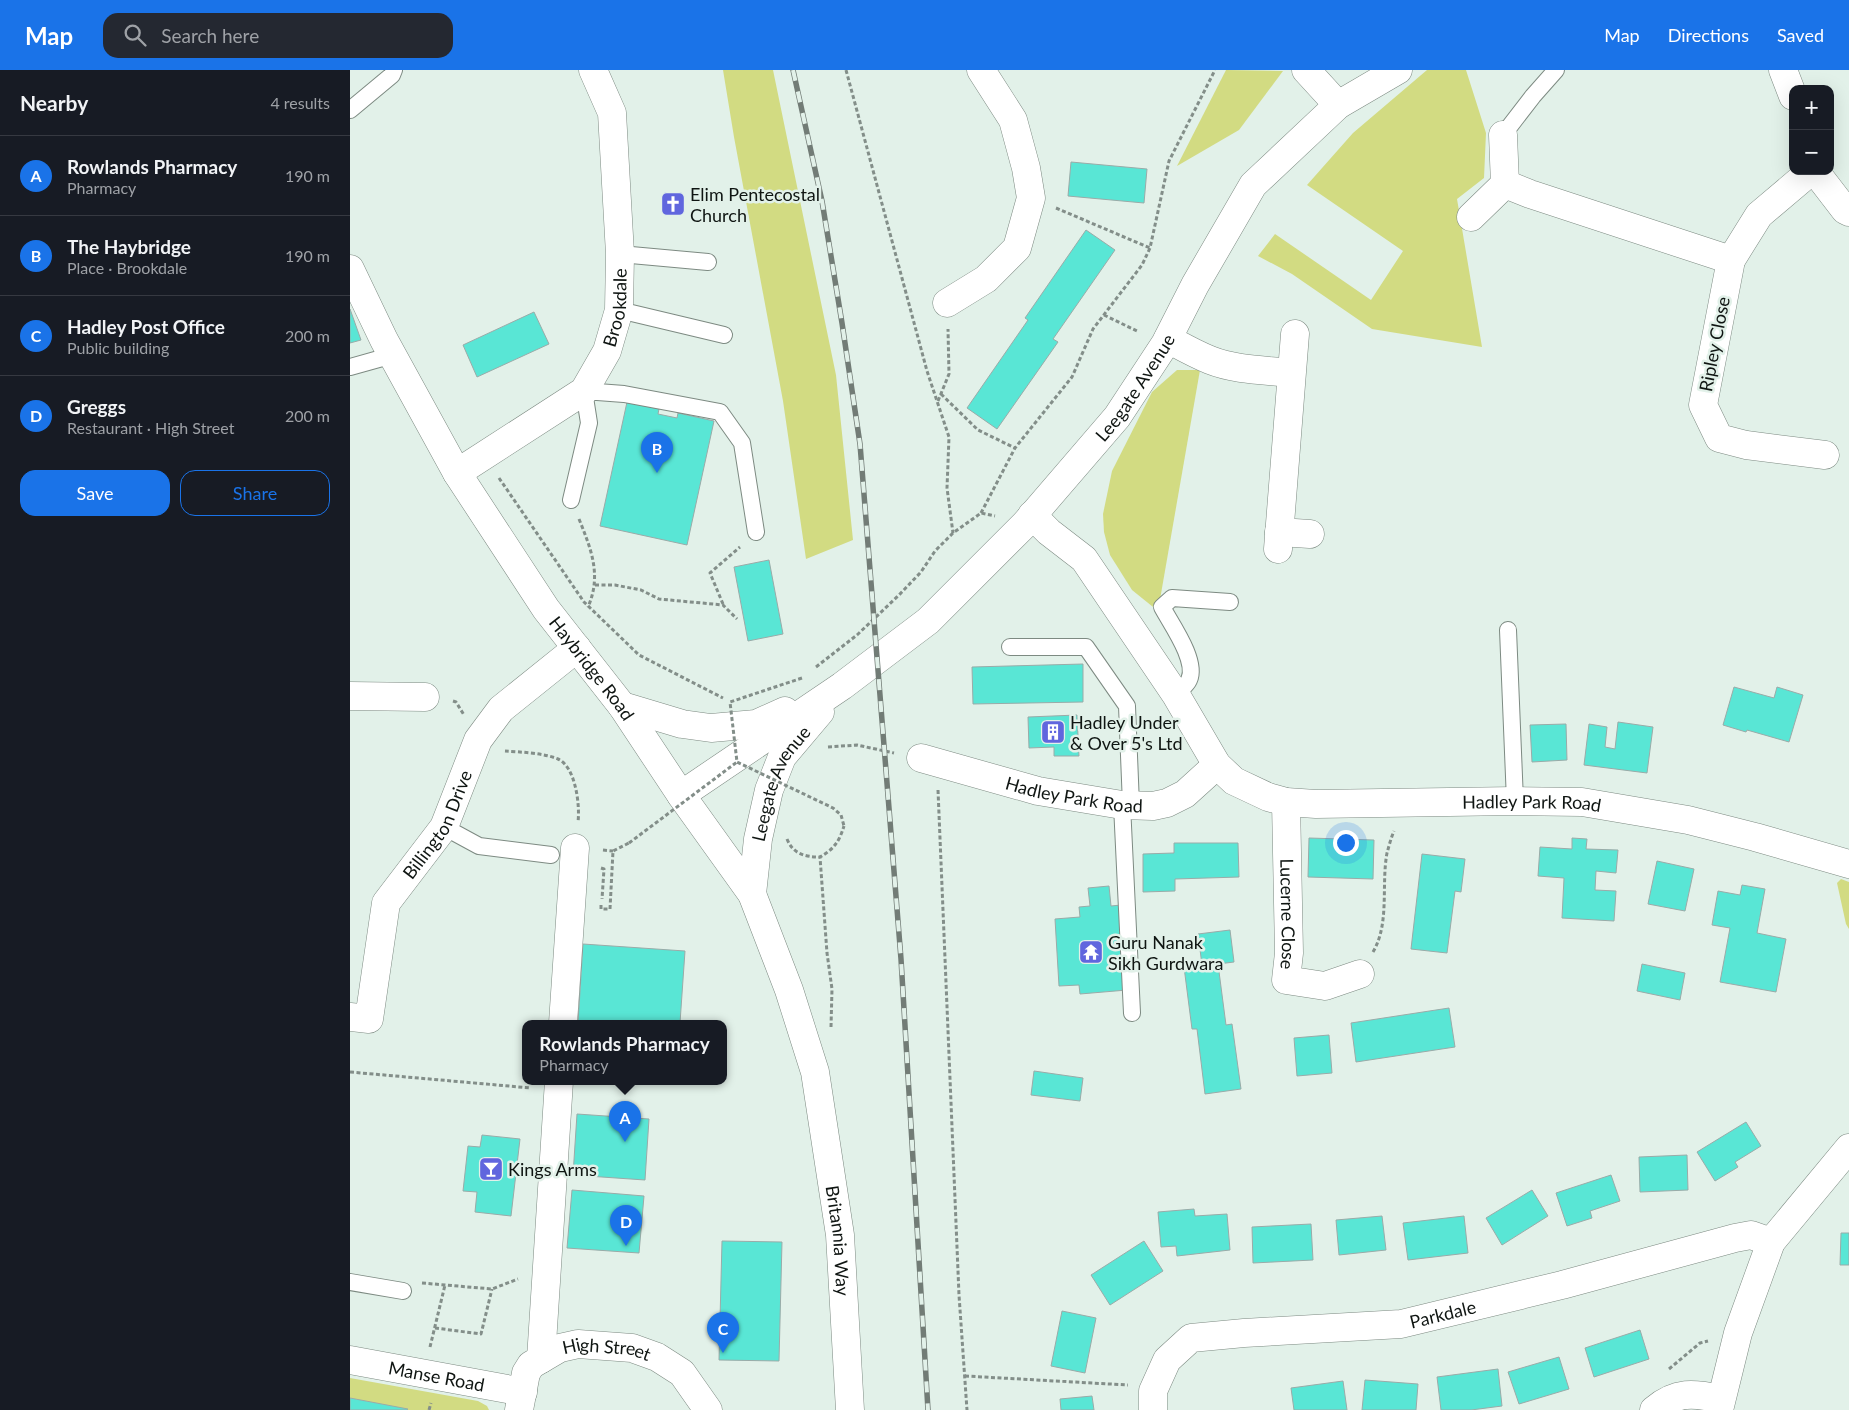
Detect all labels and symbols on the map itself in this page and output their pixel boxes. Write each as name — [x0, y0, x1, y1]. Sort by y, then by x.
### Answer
place label: Elim Pentecostal Church — [690, 183, 820, 226]
church icon: Elim Pentecostal Church — [660, 191, 686, 217]
street label: Brookdale — [598, 268, 631, 349]
street label: Ripley Close — [1694, 295, 1734, 393]
street label: Leegate Avenue — [1090, 330, 1179, 446]
pin: B — [641, 432, 673, 473]
street label: Haybridge Road — [545, 612, 639, 724]
place label: Hadley Under & Over 5's Ltd — [1070, 711, 1182, 754]
building icon: Hadley Under & Over 5's Ltd — [1040, 719, 1066, 745]
street label: Leegate Avenue — [747, 721, 815, 843]
street label: Billington Drive — [398, 767, 476, 883]
street label: Hadley Park Road — [1003, 771, 1143, 817]
street label: Hadley Park Road — [1462, 790, 1603, 816]
your location — [1333, 830, 1359, 856]
street label: Lucerne Close — [1276, 858, 1300, 971]
place label: Guru Nanak Sikh Gurdwara — [1108, 931, 1223, 974]
temple icon: Guru Nanak Sikh Gurdwara — [1078, 939, 1104, 965]
pin: A — [609, 1101, 641, 1142]
bar icon: Kings Arms — [478, 1156, 504, 1182]
place label: Kings Arms — [508, 1158, 597, 1180]
street label: Britannia Way — [822, 1184, 855, 1297]
pin: D — [610, 1205, 642, 1246]
street label: Parkdale — [1407, 1295, 1478, 1333]
pin: C — [707, 1312, 739, 1353]
street label: High Street — [560, 1333, 655, 1365]
street label: Manse Road — [387, 1356, 486, 1396]

